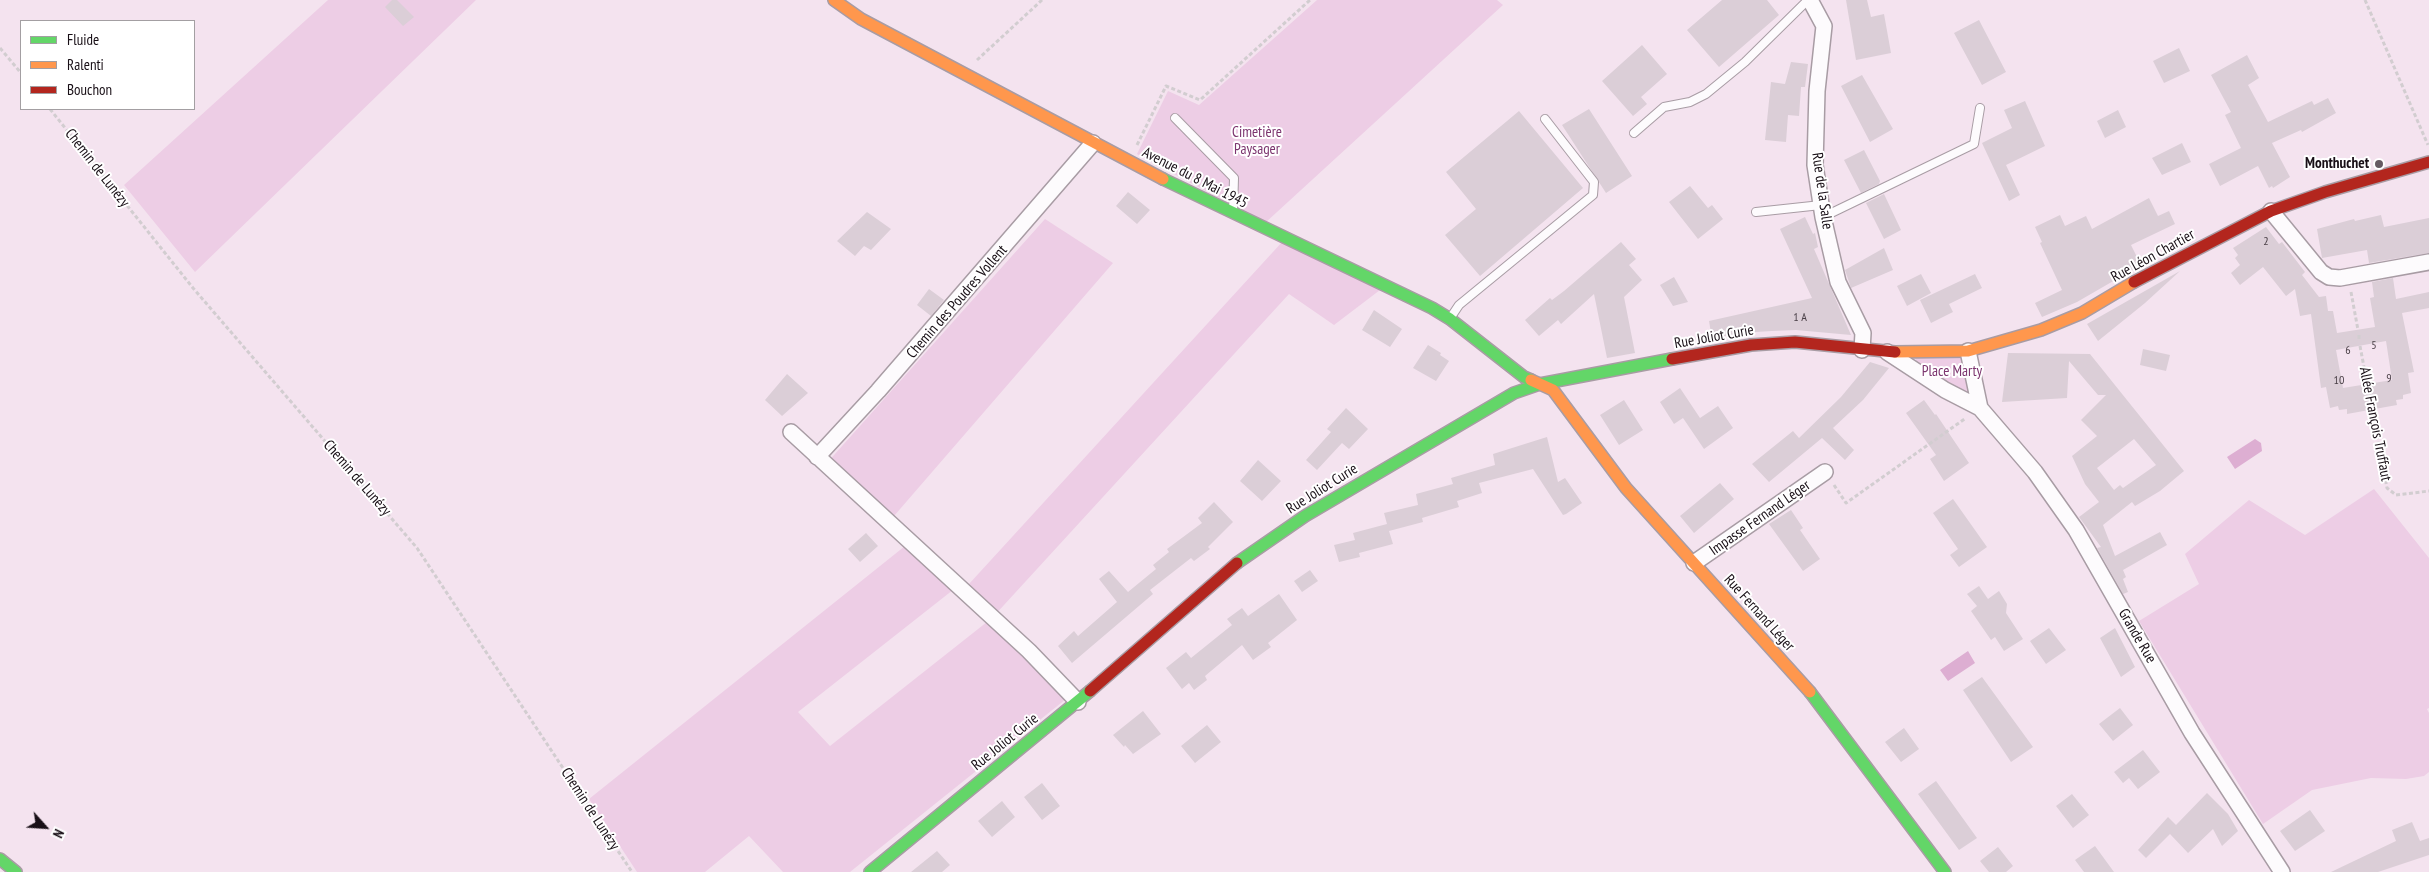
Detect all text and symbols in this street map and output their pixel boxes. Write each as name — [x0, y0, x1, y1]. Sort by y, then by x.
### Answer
legend — [20, 20, 195, 110]
text: Fluide — [67, 30, 99, 49]
text: Ralenti — [67, 55, 104, 74]
text: Bouchon — [67, 80, 112, 99]
park label: Cimetière Paysager — [1232, 124, 1282, 159]
street label: Chemin de Lunézy — [61, 125, 133, 211]
street label: Avenue du 8 Mai 1945 — [1139, 144, 1251, 212]
street label: Rue de la Salle — [1808, 152, 1836, 230]
place label: Monthuchet — [2305, 155, 2369, 173]
marker: Monthuchet — [2373, 158, 2385, 170]
street label: Rue Léon Chartier — [2108, 226, 2198, 286]
house number: 2 — [2263, 235, 2269, 249]
street label: Chemin des Poudres Vollent — [903, 242, 1011, 362]
house number: 1 A — [1793, 311, 1807, 325]
street label: Rue Joliot Curie — [1673, 321, 1755, 353]
house number: 5 — [2371, 339, 2377, 353]
house number: 6 — [2345, 344, 2351, 358]
park label: Place Marty — [1922, 363, 1982, 381]
street label: Allée François Truffaut — [2355, 365, 2395, 483]
house number: 9 — [2386, 372, 2392, 386]
house number: 10 — [2334, 374, 2344, 388]
street label: Chemin de Lunézy — [319, 436, 395, 520]
street label: Rue Joliot Curie — [1283, 460, 1361, 518]
street label: Impasse Fernand Léger — [1706, 476, 1814, 560]
street label: Rue Fernand Léger — [1720, 571, 1798, 655]
street label: Grande Rue — [2114, 606, 2160, 666]
street label: Rue Joliot Curie — [968, 710, 1042, 774]
street label: Chemin de Lunézy — [557, 764, 623, 854]
north arrow — [20, 802, 70, 852]
text: N — [49, 826, 68, 841]

